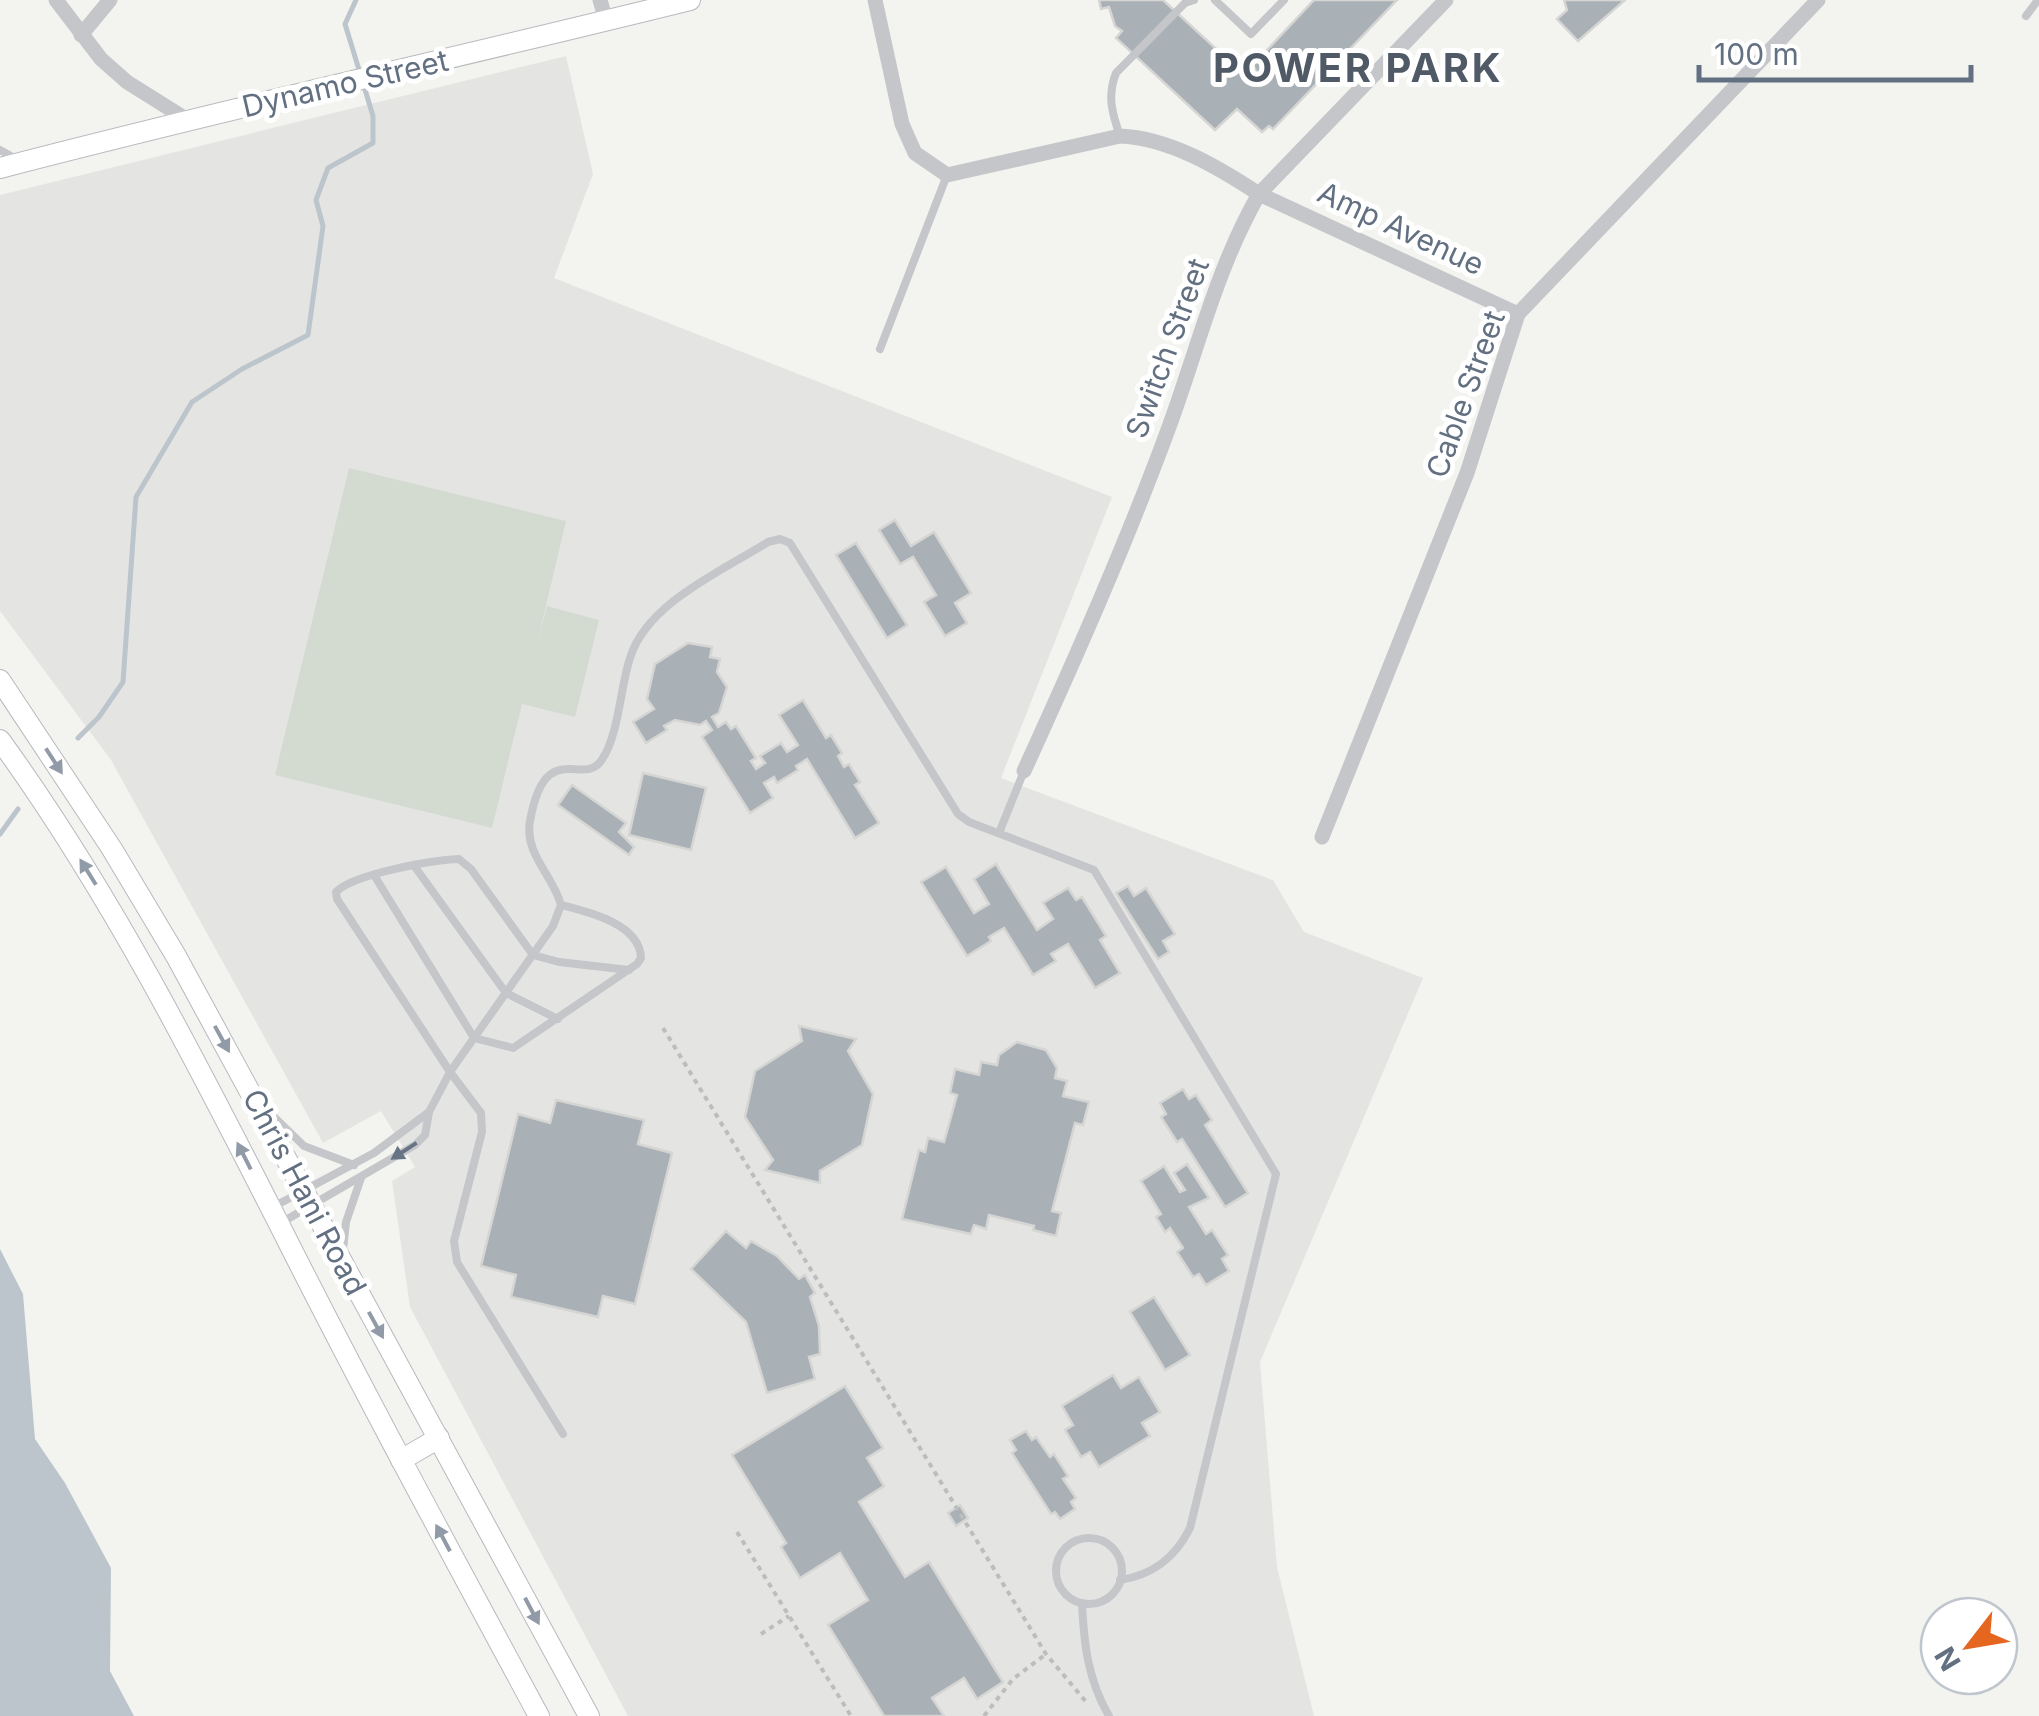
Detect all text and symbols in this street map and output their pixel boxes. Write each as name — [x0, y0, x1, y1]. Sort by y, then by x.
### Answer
scale bar — [1699, 20, 1972, 82]
text: 100 m — [1714, 36, 1799, 72]
street label: Dynamo Street — [238, 42, 452, 124]
district label: POWER PARK — [1213, 43, 1503, 92]
street label: Amp Avenue — [1312, 174, 1490, 282]
street label: Switch Street — [1118, 253, 1216, 443]
street label: Cable Street — [1418, 305, 1512, 482]
one-way arrow — [45, 747, 63, 775]
one-way arrow — [79, 858, 98, 885]
one-way arrow — [213, 1025, 231, 1053]
street label: Chris Hani Road — [236, 1083, 374, 1301]
one-way arrow — [236, 1142, 253, 1171]
one-way arrow — [390, 1142, 418, 1160]
one-way arrow — [367, 1311, 385, 1339]
one-way arrow — [434, 1523, 451, 1552]
one-way arrow — [523, 1596, 540, 1625]
north arrow — [1919, 1596, 2019, 1696]
text: N — [1928, 1641, 1968, 1677]

